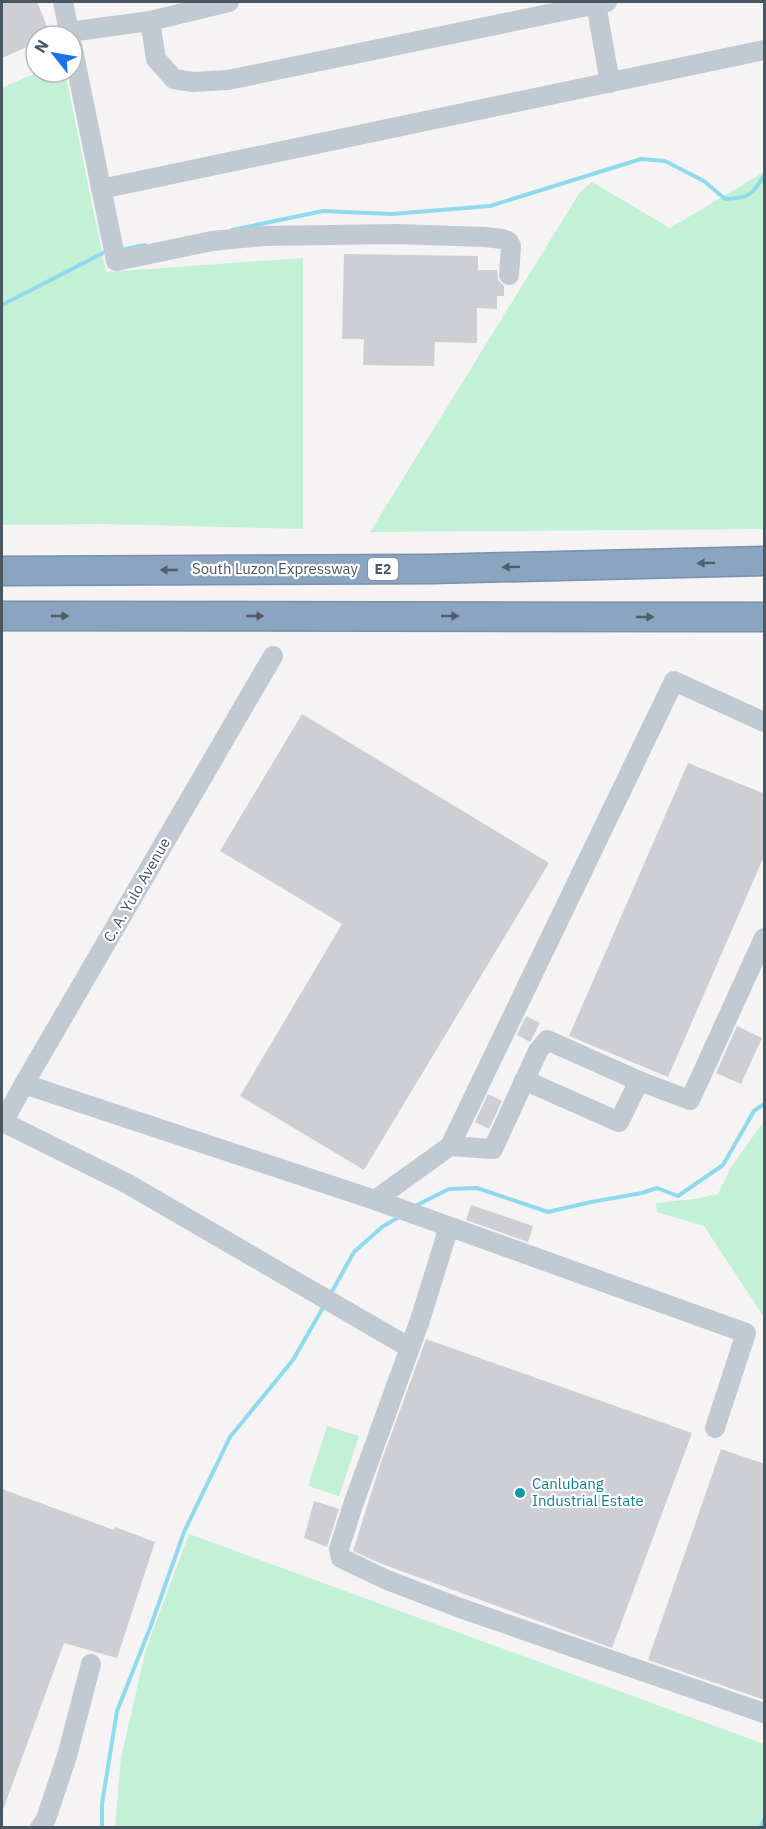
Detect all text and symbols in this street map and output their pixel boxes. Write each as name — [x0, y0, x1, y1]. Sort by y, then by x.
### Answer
north arrow — [24, 24, 84, 84]
text: N — [30, 36, 53, 56]
road number: E2 — [368, 558, 398, 580]
one-way arrow — [697, 558, 716, 567]
street label: South Luzon Expressway — [192, 559, 359, 578]
one-way arrow — [502, 562, 521, 572]
one-way arrow — [160, 565, 179, 575]
one-way arrow — [50, 611, 69, 621]
one-way arrow — [245, 611, 264, 621]
one-way arrow — [440, 611, 459, 621]
one-way arrow — [635, 612, 654, 622]
street label: C. A. Yulo Avenue — [99, 834, 174, 945]
place label: Canlubang Industrial Estate — [532, 1474, 644, 1510]
marker: Canlubang Industrial Estate — [513, 1486, 527, 1500]

